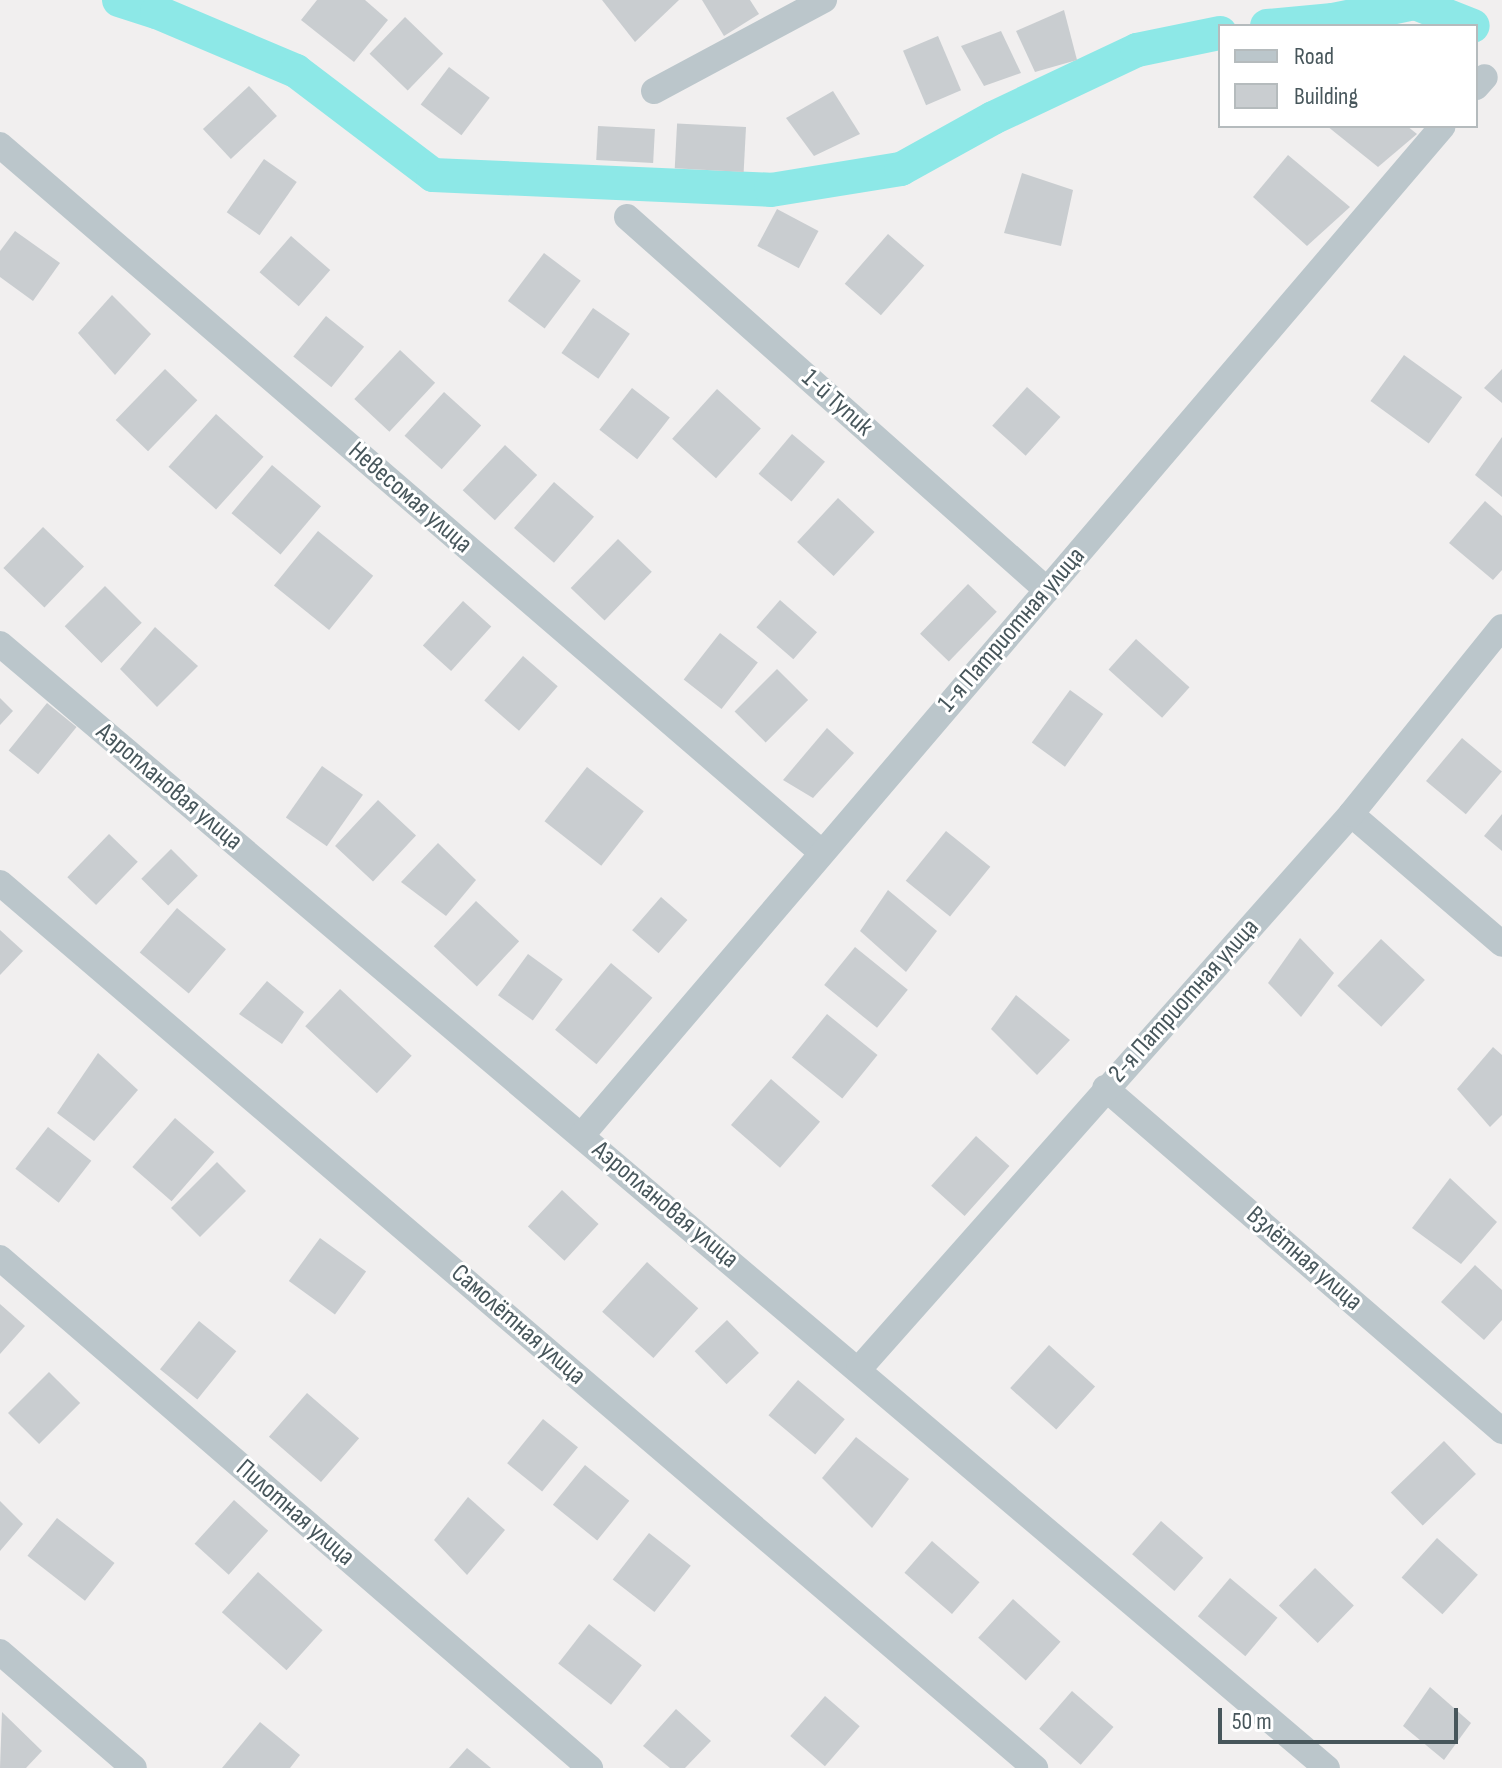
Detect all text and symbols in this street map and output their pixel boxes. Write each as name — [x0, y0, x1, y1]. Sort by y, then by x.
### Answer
legend — [1218, 24, 1478, 128]
text: Road — [1294, 42, 1334, 71]
text: Building — [1294, 82, 1358, 111]
street label: 1-й Тупик — [795, 363, 879, 443]
street label: Невесомая улица — [342, 436, 478, 560]
street label: 1-я Патриотная улица — [932, 541, 1092, 719]
street label: Аэроплановая улица — [90, 717, 248, 857]
street label: 2-я Патриотная улица — [1102, 913, 1266, 1089]
street label: Аэроплановая улица — [586, 1135, 744, 1275]
street label: Взлётная улица — [1240, 1200, 1368, 1318]
street label: Самолётная улица — [444, 1258, 592, 1392]
street label: Пилотная улица — [229, 1453, 361, 1573]
scale bar — [1222, 1692, 1462, 1742]
text: 50 m — [1232, 1707, 1272, 1736]

